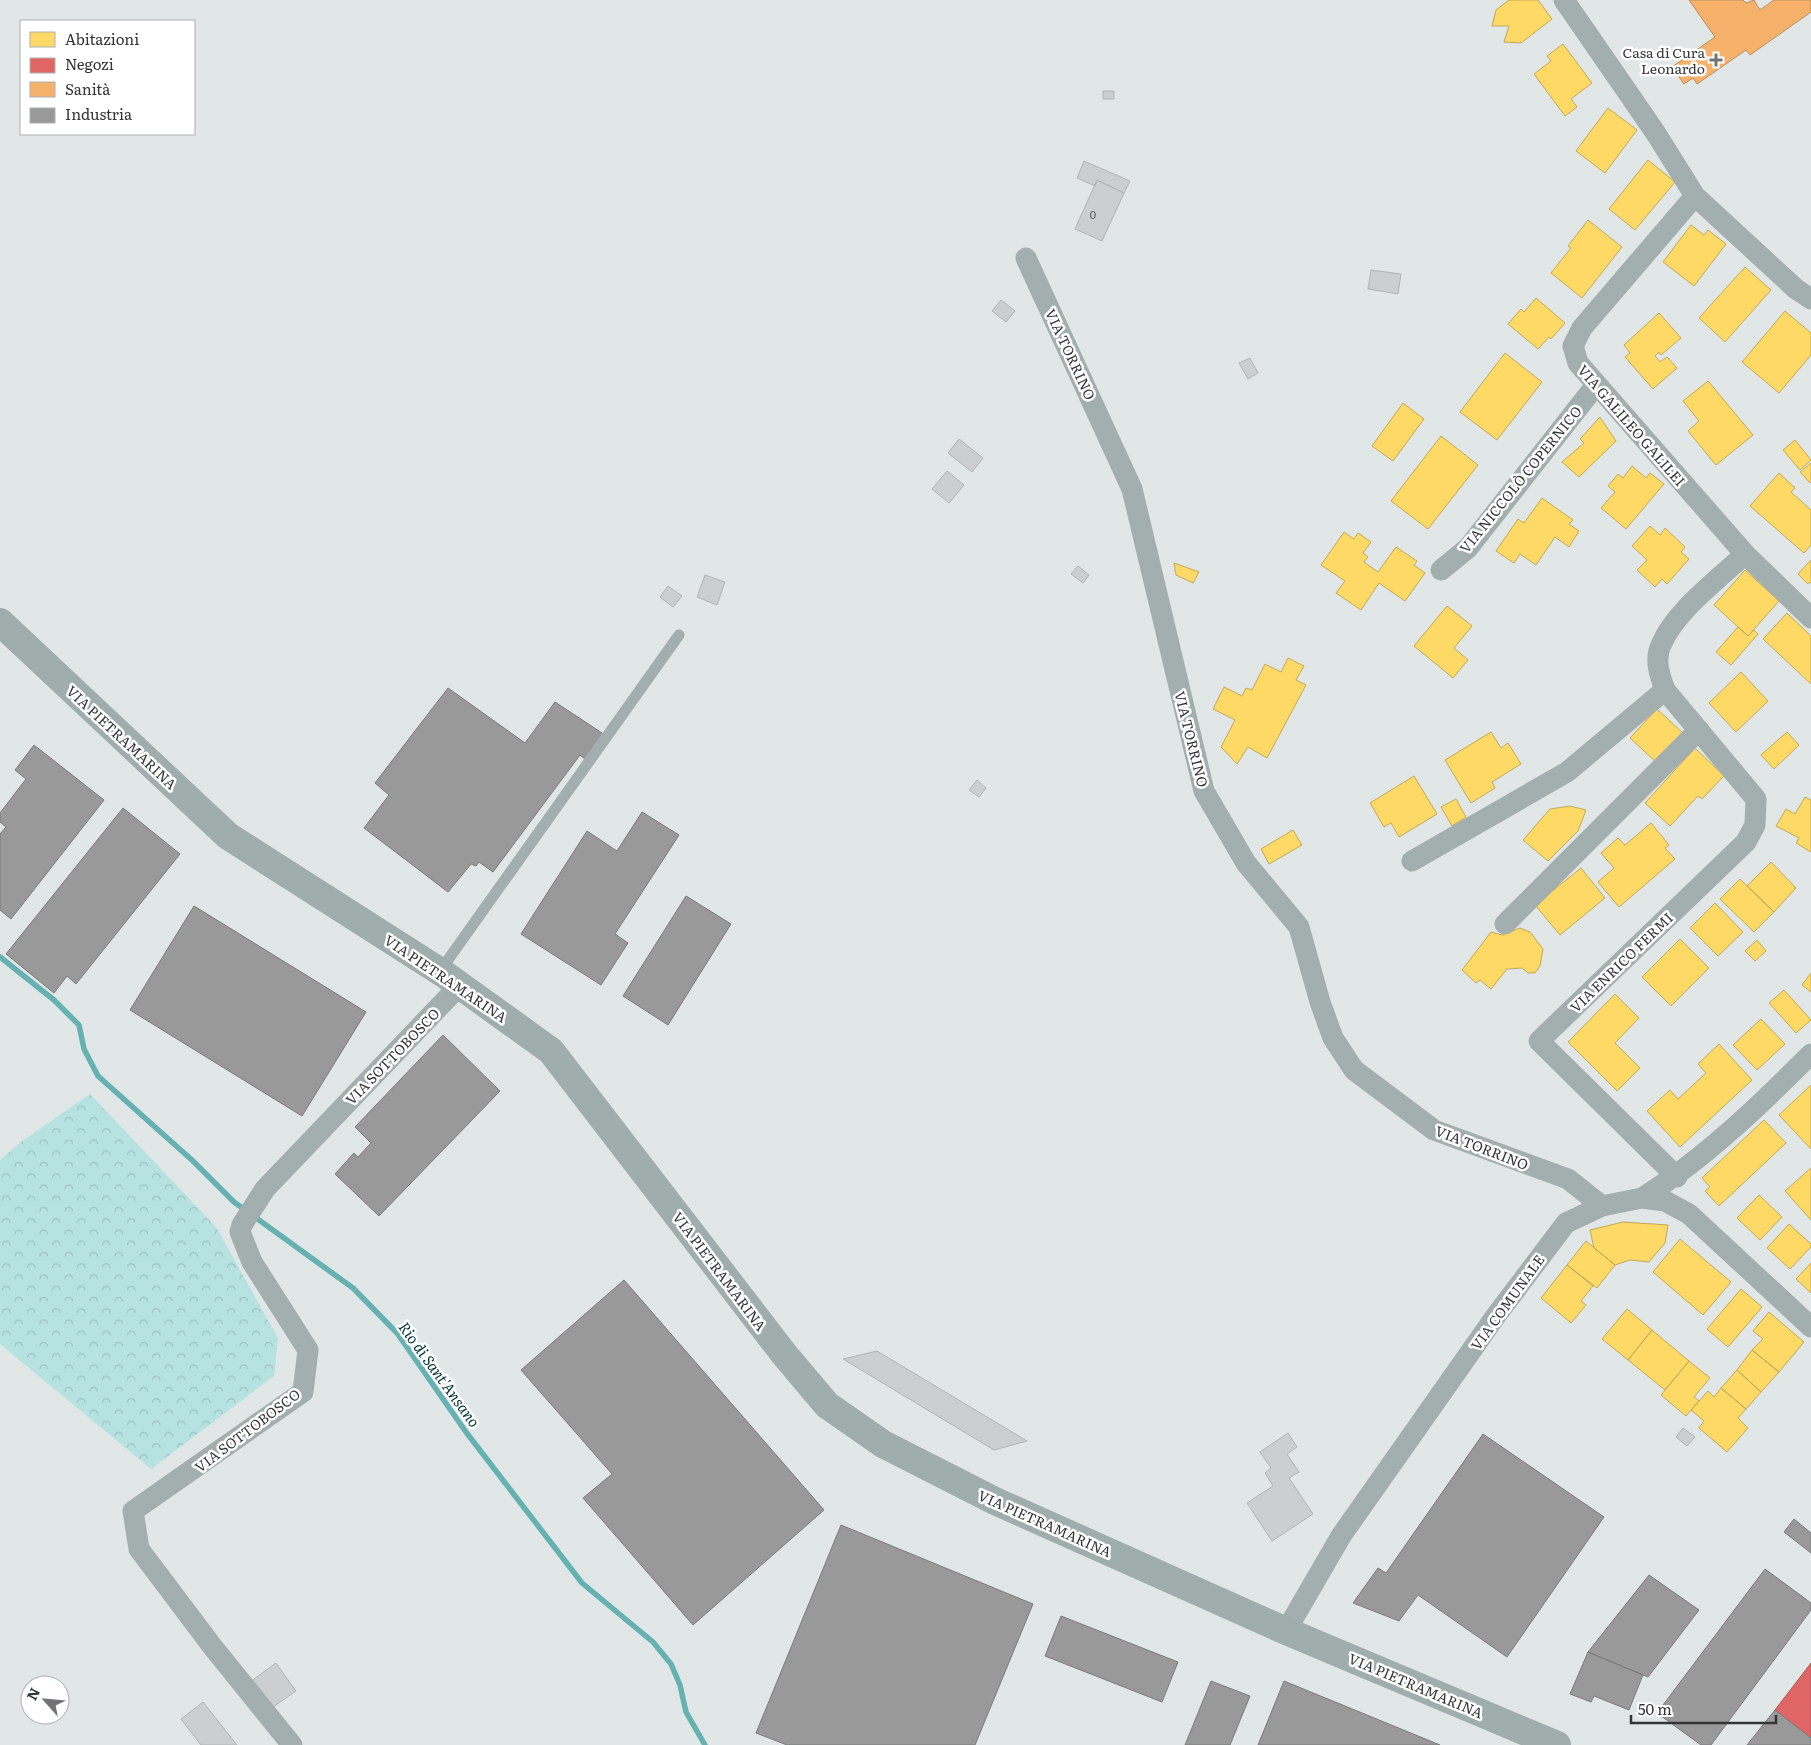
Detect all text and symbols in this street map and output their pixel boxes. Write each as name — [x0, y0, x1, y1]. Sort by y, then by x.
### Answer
legend — [20, 20, 195, 135]
text: Abitazioni — [65, 27, 139, 50]
place label: Casa di Cura Leonardo — [1623, 42, 1705, 78]
text: Negozi — [65, 52, 114, 75]
marker: Casa di Cura Leonardo — [1709, 53, 1723, 67]
text: Sanità — [65, 77, 111, 100]
text: Industria — [65, 102, 133, 125]
house number: 0 — [1090, 206, 1096, 222]
street label: VIA TORRINO — [1041, 305, 1101, 403]
street label: VIA GALILEO GALILEI — [1574, 360, 1690, 490]
street label: VIA NICCOLÒ COPERNICO — [1454, 401, 1586, 557]
street label: VIA PIETRAMARINA — [62, 681, 182, 794]
street label: VIA TORRINO — [1170, 689, 1214, 789]
street label: VIA ENRICO FERMI — [1565, 908, 1677, 1016]
street label: VIA PIETRAMARINA — [381, 929, 512, 1027]
street label: VIA SOTTOBOSCO — [341, 1003, 443, 1109]
street label: VIA TORRINO — [1433, 1120, 1531, 1174]
street label: VIA PIETRAMARINA — [669, 1207, 772, 1335]
street label: VIA COMUNALE — [1466, 1250, 1549, 1354]
water label: Rio di Sant'Ansano — [394, 1316, 486, 1432]
street label: VIA SOTTOBOSCO — [190, 1384, 304, 1476]
street label: VIA PIETRAMARINA — [975, 1485, 1116, 1562]
street label: VIA PIETRAMARINA — [1346, 1648, 1487, 1723]
north arrow — [20, 1675, 70, 1725]
text: N — [21, 1684, 44, 1703]
scale bar — [1631, 1692, 1776, 1724]
text: 50 m — [1638, 1697, 1672, 1720]

